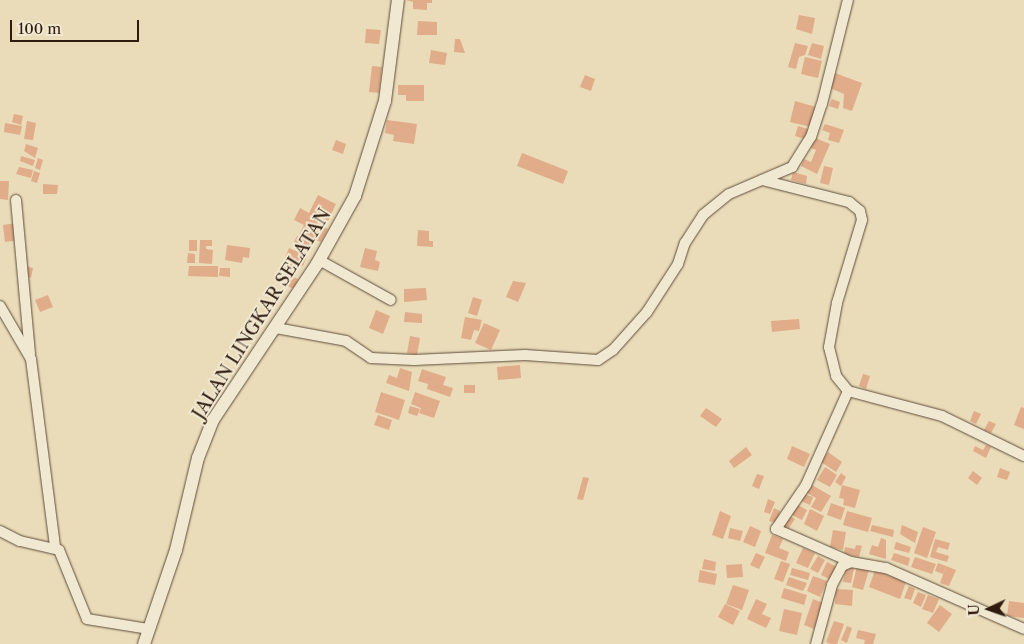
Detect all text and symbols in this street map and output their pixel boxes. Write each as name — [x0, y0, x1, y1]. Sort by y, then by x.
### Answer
scale bar — [12, 10, 141, 42]
text: 100 m — [18, 19, 61, 38]
street label: JALAN LINGKAR SELATAN — [188, 204, 336, 424]
north arrow — [964, 584, 1014, 634]
text: U — [965, 604, 983, 616]

